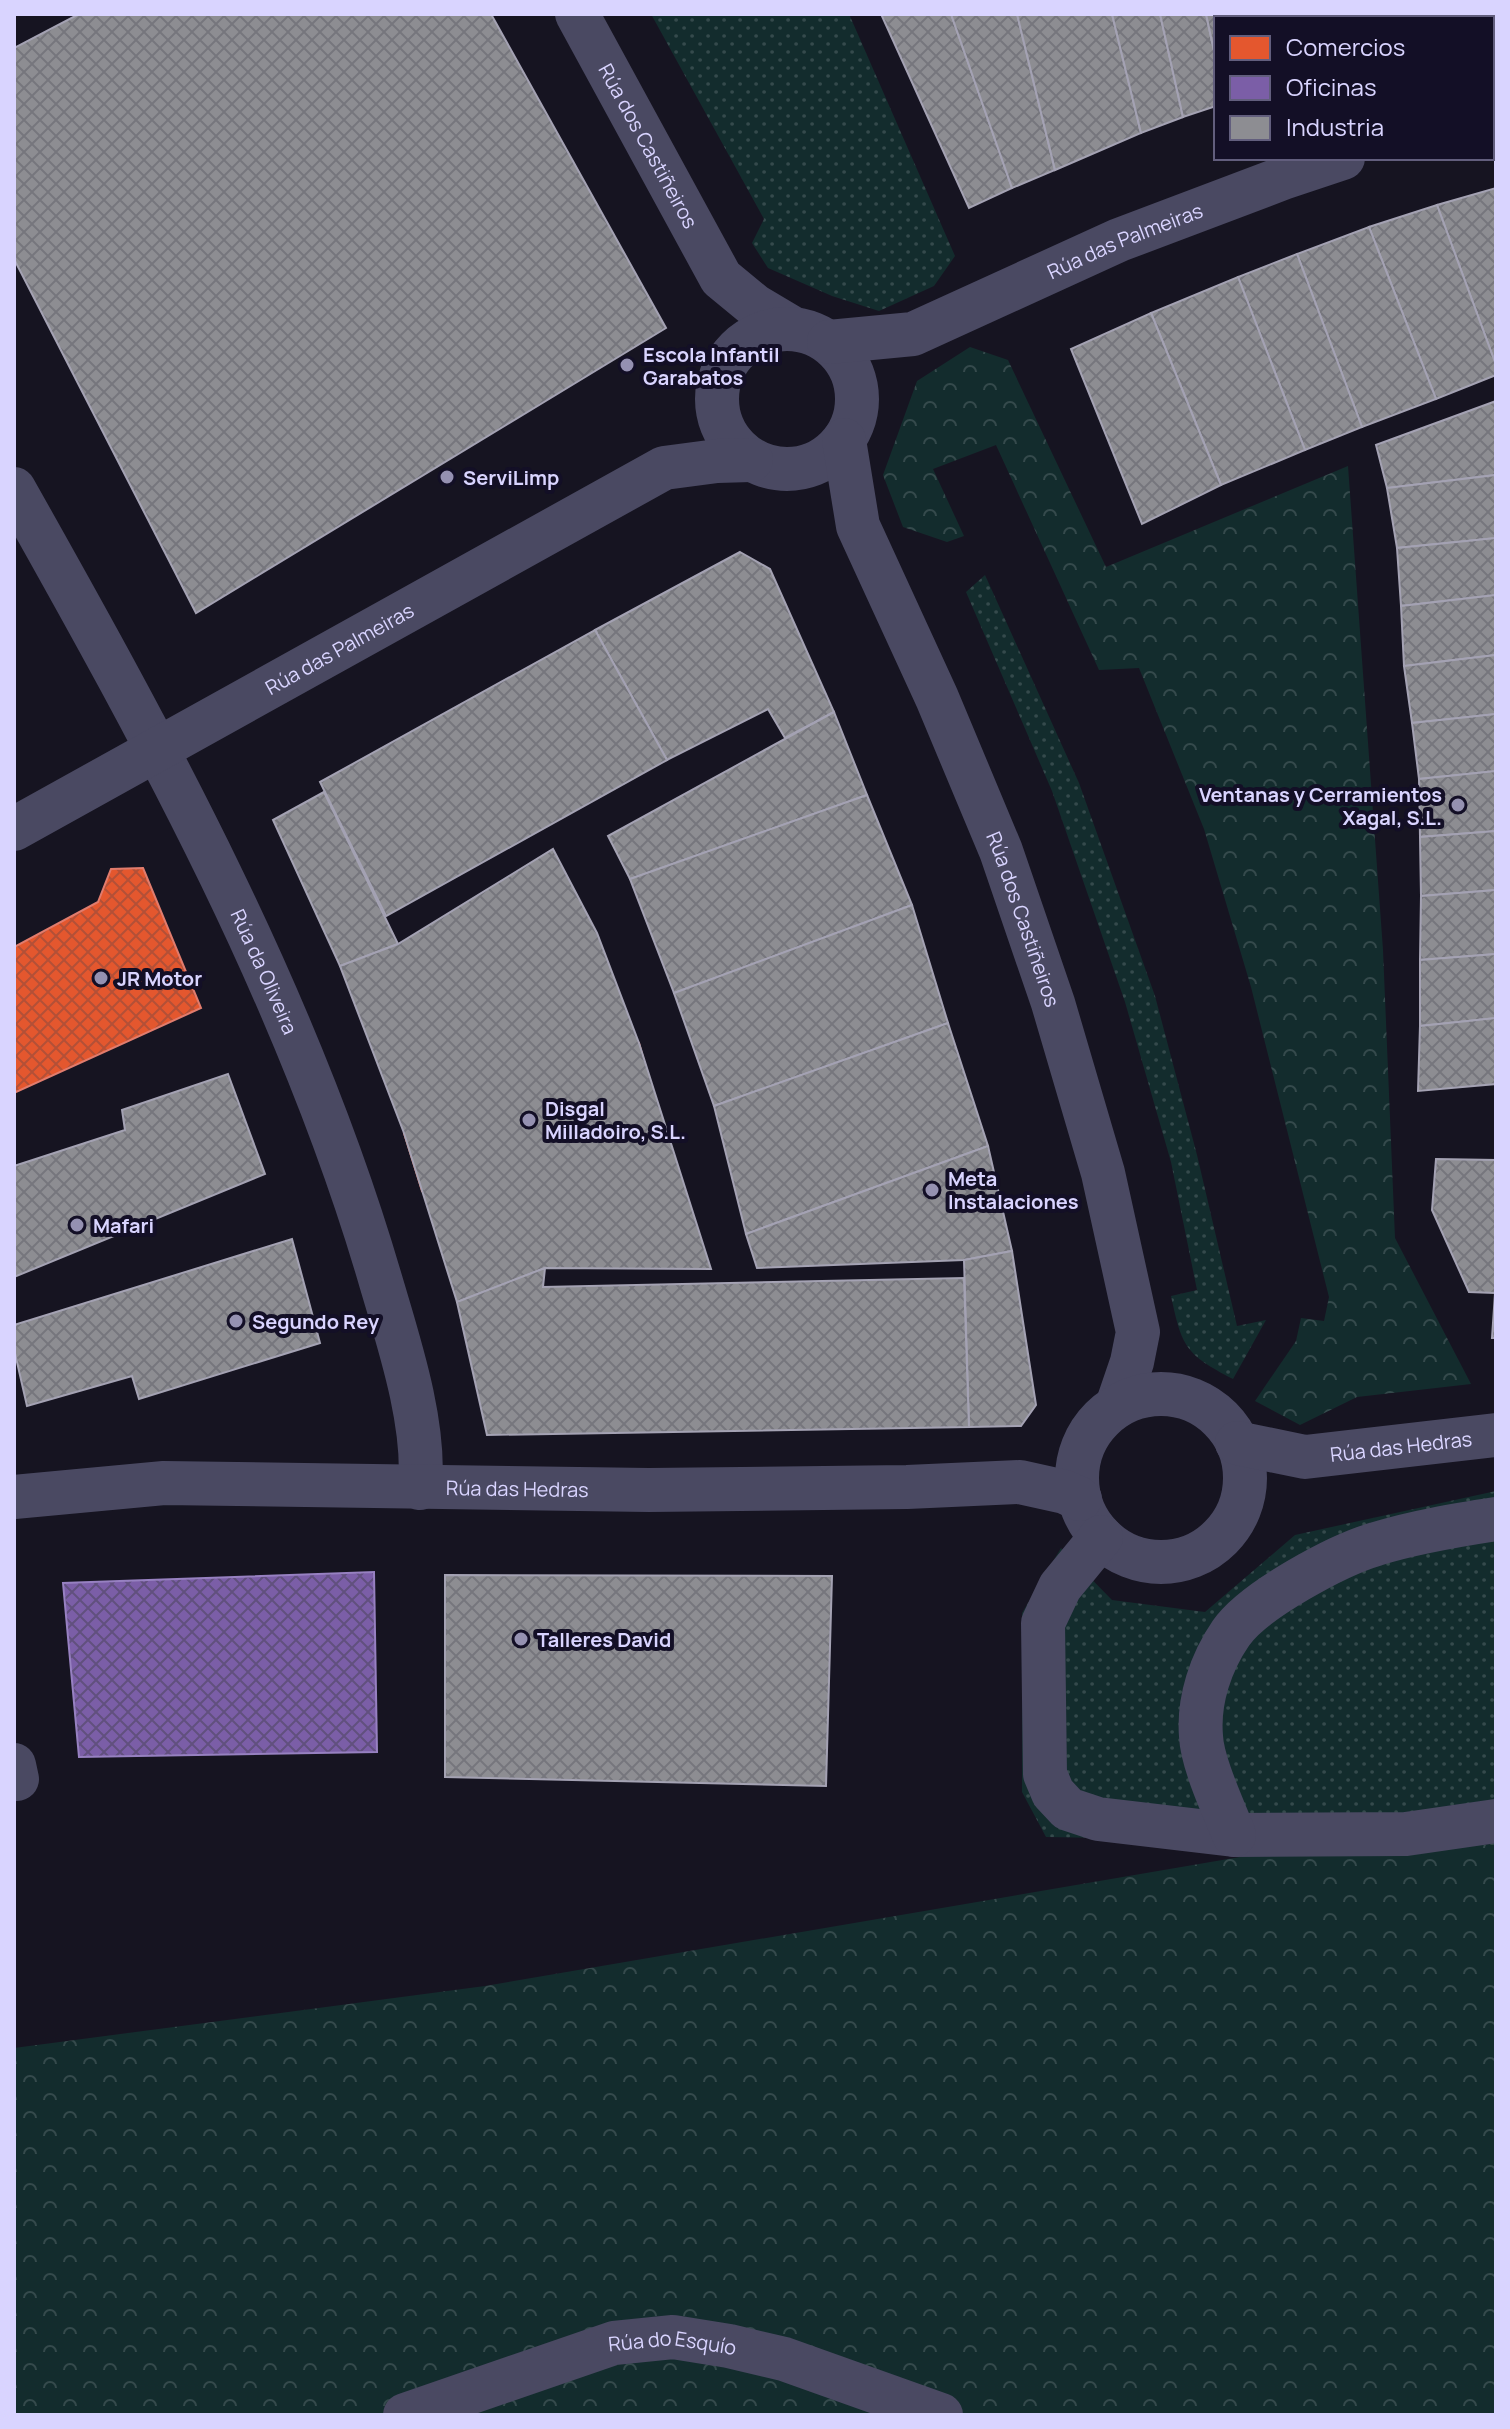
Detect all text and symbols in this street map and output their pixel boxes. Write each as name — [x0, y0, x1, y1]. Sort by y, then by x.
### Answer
legend — [1214, 16, 1494, 160]
text: Comercios — [1286, 30, 1405, 63]
street label: Rúa dos Castiñeiros — [593, 59, 705, 233]
text: Oficinas — [1286, 70, 1377, 103]
text: Industria — [1286, 110, 1384, 143]
street label: Rúa das Palmeiras — [1042, 196, 1206, 285]
place label: Escola Infantil Garabatos — [643, 341, 780, 391]
marker: Escola Infantil Garabatos — [618, 356, 636, 374]
place label: ServiLimp — [463, 464, 559, 491]
marker: ServiLimp — [438, 468, 456, 486]
street label: Rúa das Palmeiras — [260, 596, 418, 701]
place label: Ventanas y Cerramientos Xagal, S.L. — [1199, 781, 1442, 831]
marker: Ventanas y Cerramientos Xagal, S.L. — [1449, 796, 1467, 814]
street label: Rúa dos Castiñeiros — [981, 827, 1067, 1010]
street label: Rúa da Oliveira — [225, 904, 304, 1038]
place label: JR Motor — [117, 965, 202, 992]
marker: JR Motor — [92, 969, 110, 987]
place label: Disgal Milladoiro, S.L. — [545, 1095, 686, 1145]
marker: Disgal Milladoiro, S.L. — [520, 1111, 538, 1129]
place label: Meta Instalaciones — [948, 1165, 1079, 1215]
marker: Meta Instalaciones — [923, 1181, 941, 1199]
place label: Mafari — [93, 1212, 154, 1239]
marker: Mafari — [68, 1216, 86, 1234]
place label: Segundo Rey — [252, 1308, 380, 1335]
marker: Segundo Rey — [227, 1312, 245, 1330]
street label: Rúa das Hedras — [1328, 1424, 1473, 1468]
street label: Rúa das Hedras — [446, 1474, 589, 1503]
place label: Talleres David — [537, 1626, 671, 1653]
marker: Talleres David — [512, 1630, 530, 1648]
street label: Rúa do Esquío — [607, 2323, 740, 2361]

